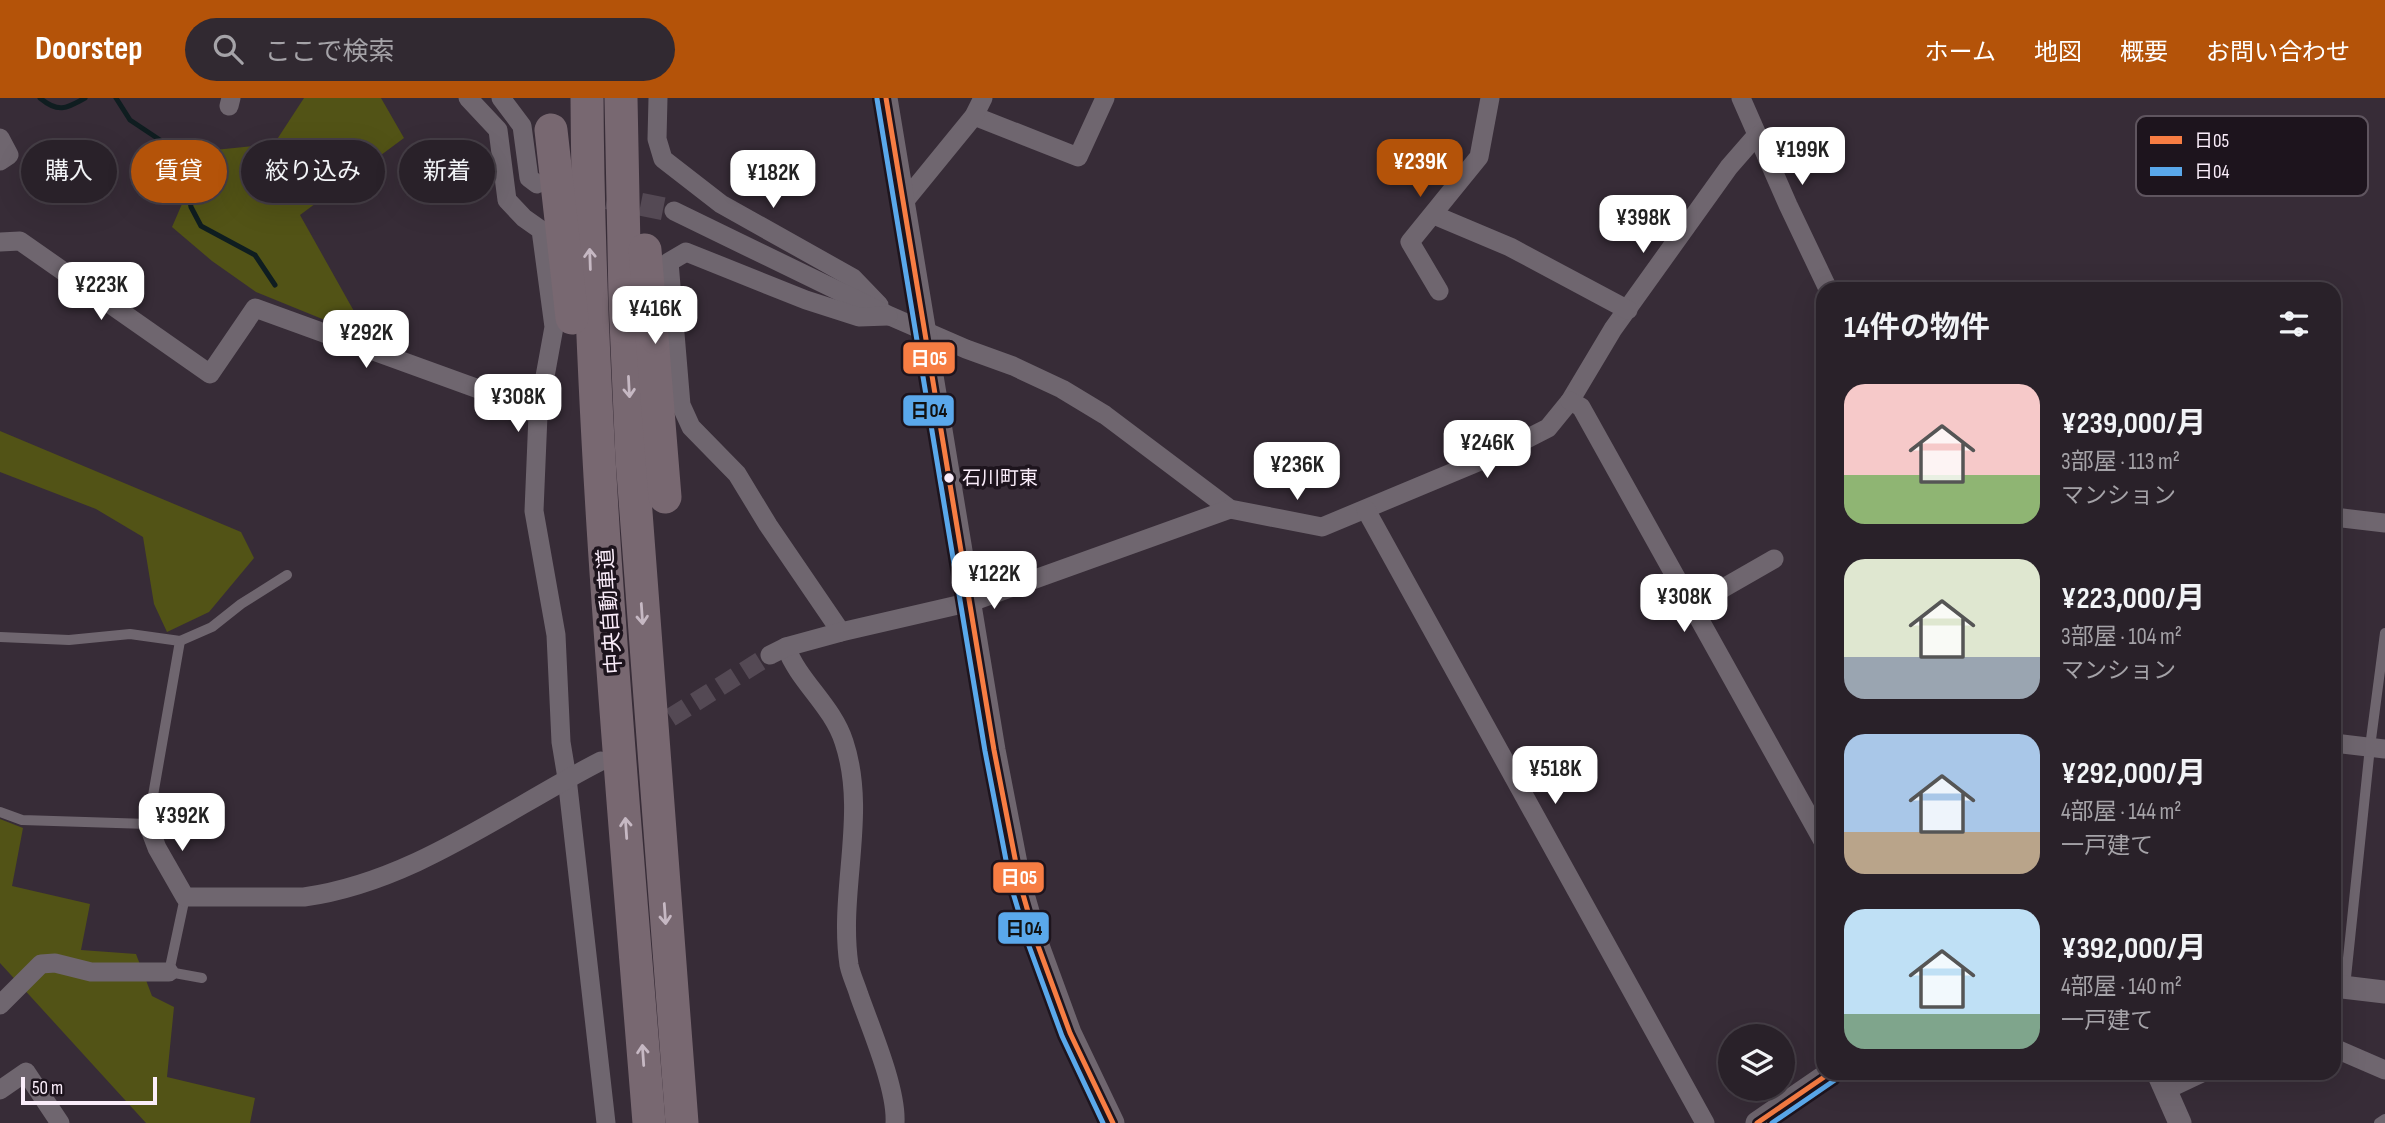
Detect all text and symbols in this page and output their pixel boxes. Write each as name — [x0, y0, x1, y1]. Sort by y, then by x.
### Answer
search box — [185, 18, 675, 81]
text: Doorstep — [35, 29, 143, 69]
icon: search — [209, 30, 247, 68]
text: ここで検索 — [265, 37, 395, 68]
text: ホーム — [1925, 38, 1996, 67]
text: 地図 — [2034, 38, 2082, 67]
text: 概要 — [2120, 38, 2168, 67]
text: お問い合わせ — [2206, 38, 2350, 67]
legend — [2136, 116, 2368, 196]
pin: ¥199K — [1753, 127, 1851, 187]
text: 日05 — [2194, 130, 2229, 153]
text: ¥199K — [1775, 136, 1829, 164]
chip: 購入 — [21, 140, 117, 203]
chip: 賃貸 — [131, 140, 227, 203]
chip: 絞り込み — [241, 140, 385, 203]
chip: 新着 — [399, 140, 495, 203]
pin: ¥239K — [1371, 140, 1469, 199]
text: ¥239K — [1393, 148, 1447, 176]
pin: ¥182K — [724, 150, 822, 210]
text: ¥182K — [746, 159, 800, 187]
text: 日04 — [2194, 161, 2229, 184]
pin: ¥398K — [1594, 195, 1692, 255]
text: ¥398K — [1615, 204, 1671, 232]
one-way arrow — [583, 248, 597, 271]
pin: ¥223K — [52, 262, 150, 322]
text: ¥223K — [74, 271, 128, 299]
pin: ¥416K — [606, 286, 704, 346]
text: ¥416K — [628, 295, 682, 323]
icon: filters — [2275, 305, 2313, 343]
pin: ¥292K — [317, 310, 415, 370]
text: 14件の物件 — [1844, 310, 1990, 346]
text: ¥292K — [339, 319, 393, 347]
line badge: 日05 — [902, 341, 956, 375]
text: 日05 — [911, 348, 947, 371]
pin: ¥308K — [469, 374, 567, 434]
one-way arrow — [623, 375, 636, 398]
text: ¥308K — [490, 383, 546, 411]
line badge: 日04 — [902, 394, 955, 427]
text: 日04 — [911, 400, 948, 423]
text: ¥239,000/月 — [2061, 406, 2206, 442]
icon: home — [1900, 412, 1984, 496]
pin: ¥246K — [1438, 420, 1536, 480]
text: ¥246K — [1460, 429, 1514, 457]
pin: ¥236K — [1248, 442, 1346, 502]
text: 3部屋 · 113 m² — [2061, 448, 2180, 476]
text: ¥236K — [1270, 451, 1324, 479]
place label: 石川町東 — [962, 467, 1038, 490]
marker: 石川町東 — [942, 471, 956, 485]
text: マンション — [2061, 482, 2176, 510]
street label: 中央自動車道 — [593, 547, 627, 675]
pin: ¥122K — [945, 552, 1043, 611]
text: ¥122K — [968, 560, 1020, 588]
pin: ¥308K — [1635, 574, 1733, 634]
text: ¥223,000/月 — [2061, 581, 2205, 617]
text: ¥308K — [1656, 583, 1712, 611]
icon: home — [1900, 587, 1984, 671]
one-way arrow — [636, 602, 649, 625]
text: 3部屋 · 104 m² — [2061, 623, 2182, 651]
text: マンション — [2061, 657, 2176, 685]
pin: ¥518K — [1506, 746, 1604, 806]
text: ¥518K — [1528, 755, 1582, 783]
text: ¥292,000/月 — [2061, 756, 2206, 792]
icon: home — [1900, 762, 1984, 846]
pin: ¥392K — [133, 794, 231, 853]
text: 4部屋 · 144 m² — [2061, 798, 2181, 826]
text: ¥392K — [155, 802, 209, 830]
one-way arrow — [619, 817, 632, 840]
text: 一戸建て — [2061, 832, 2153, 860]
line badge: 日05 — [992, 861, 1045, 894]
text: 日05 — [1001, 867, 1037, 890]
one-way arrow — [659, 902, 672, 925]
line badge: 日04 — [997, 911, 1050, 945]
text: 日04 — [1006, 918, 1043, 941]
text: ¥392,000/月 — [2061, 931, 2207, 967]
icon: home — [1900, 937, 1984, 1021]
text: 4部屋 · 140 m² — [2061, 973, 2182, 1001]
text: 一戸建て — [2061, 1007, 2153, 1035]
map controls — [1718, 1024, 1795, 1101]
button: layers — [1718, 1024, 1795, 1101]
one-way arrow — [636, 1044, 649, 1067]
scale bar — [21, 1074, 158, 1106]
text: 50 m — [32, 1077, 63, 1100]

